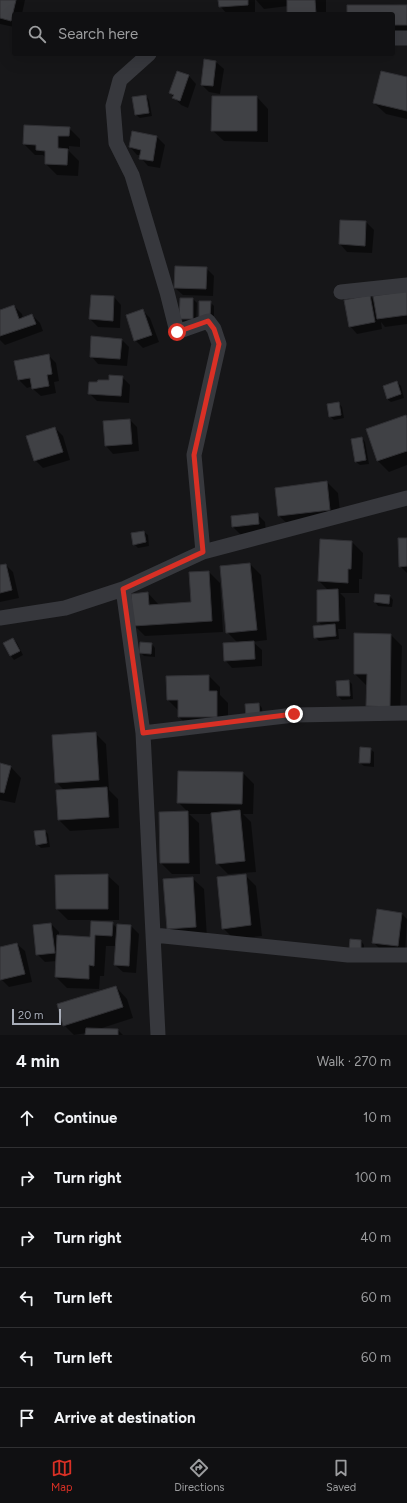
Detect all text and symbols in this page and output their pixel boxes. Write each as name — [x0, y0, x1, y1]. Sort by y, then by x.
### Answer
search box — [12, 12, 395, 56]
icon: search — [26, 23, 48, 45]
text: Search here — [58, 25, 138, 43]
route start — [168, 323, 186, 341]
route end — [285, 705, 303, 723]
scale bar — [12, 1007, 61, 1026]
text: 20 m — [18, 1009, 43, 1022]
text: 4 min — [16, 1051, 60, 1071]
text: Walk · 270 m — [317, 1054, 391, 1069]
icon: ahead — [16, 1107, 38, 1129]
text: Continue — [54, 1109, 117, 1127]
text: 10 m — [363, 1110, 391, 1125]
icon: right — [16, 1167, 38, 1189]
text: Turn right — [54, 1169, 122, 1187]
text: 100 m — [355, 1170, 391, 1185]
icon: right — [16, 1227, 38, 1249]
text: Turn right — [54, 1229, 122, 1247]
text: 40 m — [360, 1230, 391, 1245]
icon: left — [16, 1287, 38, 1309]
text: Turn left — [54, 1289, 112, 1307]
text: 60 m — [361, 1290, 391, 1305]
icon: left — [16, 1347, 38, 1369]
text: Turn left — [54, 1349, 112, 1367]
text: 60 m — [361, 1350, 391, 1365]
icon: arrive — [16, 1407, 38, 1429]
text: Arrive at destination — [54, 1409, 195, 1427]
tab: Map — [51, 1457, 73, 1494]
tab: Directions — [174, 1457, 224, 1494]
tab: Saved — [326, 1457, 356, 1494]

